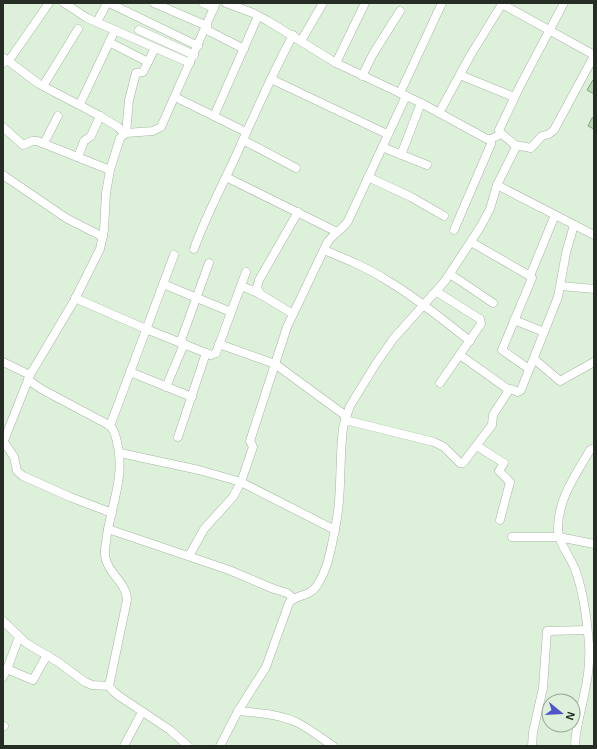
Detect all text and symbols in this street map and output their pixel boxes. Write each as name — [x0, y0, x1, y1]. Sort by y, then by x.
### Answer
north arrow — [541, 693, 581, 733]
text: N — [564, 710, 577, 722]

